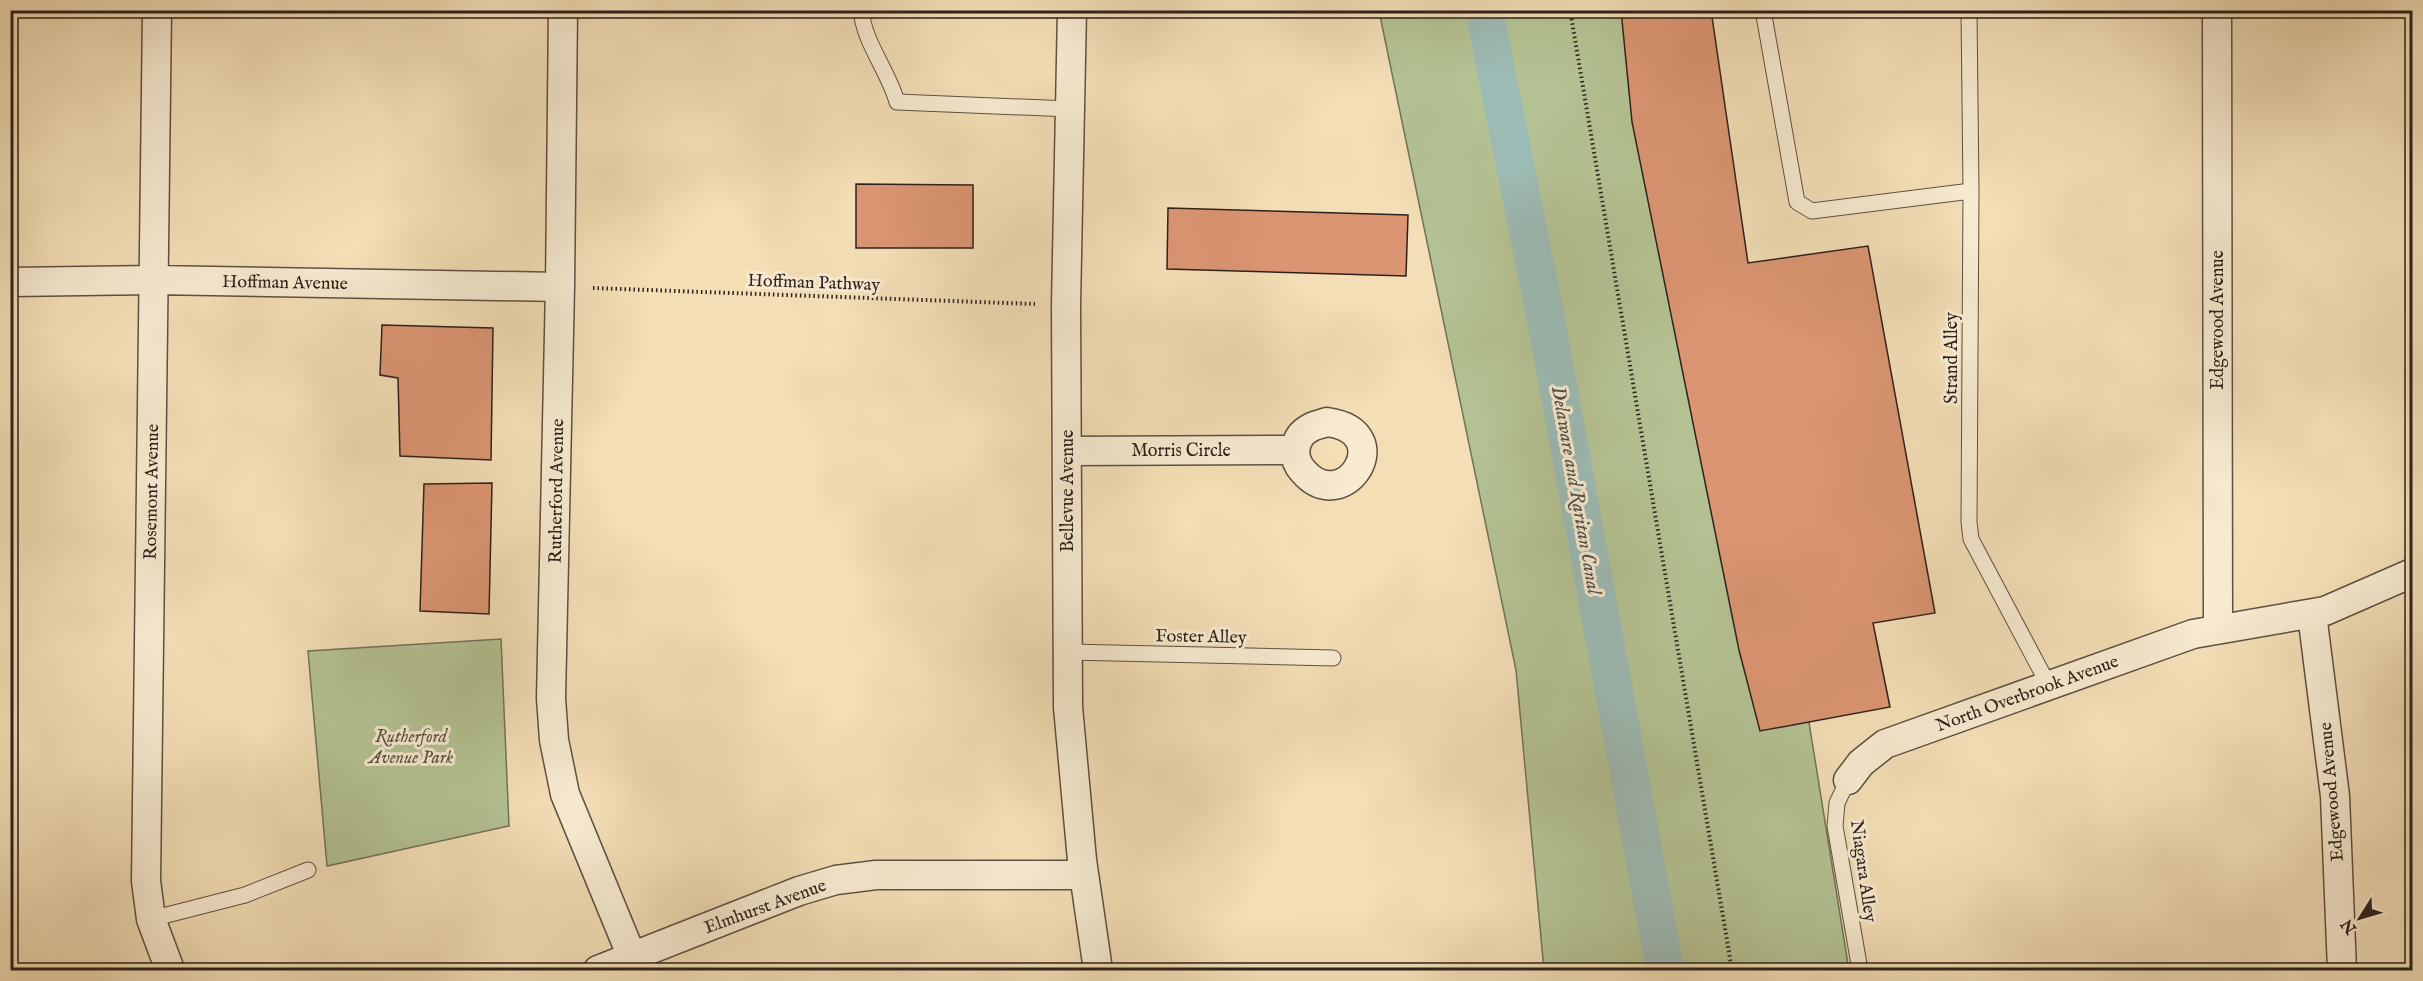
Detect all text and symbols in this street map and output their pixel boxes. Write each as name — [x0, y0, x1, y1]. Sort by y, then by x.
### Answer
street label: Edgewood Avenue — [2207, 250, 2230, 390]
street label: Hoffman Pathway — [747, 270, 881, 297]
street label: Hoffman Avenue — [222, 271, 348, 296]
street label: Strand Alley — [1941, 312, 1964, 404]
water label: Delaware and Raritan Canal — [1545, 384, 1607, 599]
street label: Rutherford Avenue — [545, 418, 570, 564]
street label: Rosemont Avenue — [140, 424, 165, 560]
street label: Bellevue Avenue — [1057, 430, 1080, 552]
street label: Morris Circle — [1131, 440, 1231, 463]
street label: Foster Alley — [1155, 625, 1247, 650]
street label: North Overbrook Avenue — [1933, 651, 2122, 738]
street label: Edgewood Avenue — [2315, 721, 2350, 862]
park label: Rutherford Avenue Park — [367, 726, 453, 770]
street label: Niagara Alley — [1844, 819, 1881, 924]
street label: Elmhurst Avenue — [701, 875, 830, 940]
north arrow — [2330, 888, 2390, 948]
text: N — [2337, 914, 2362, 938]

